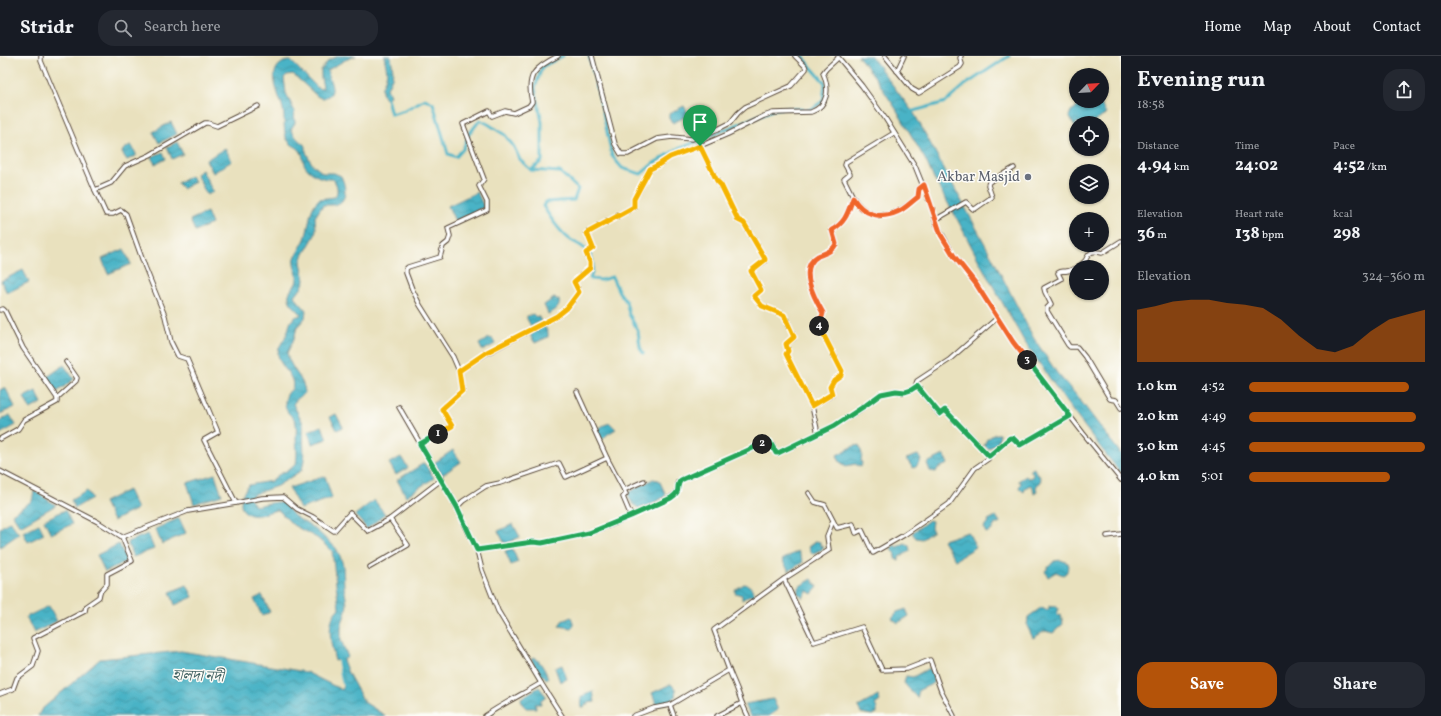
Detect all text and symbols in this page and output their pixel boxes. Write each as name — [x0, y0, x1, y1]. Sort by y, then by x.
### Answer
search box — [98, 10, 378, 46]
text: Stridr — [20, 15, 74, 41]
icon: search — [112, 17, 134, 39]
text: Search here — [144, 17, 221, 38]
text: Home — [1204, 18, 1241, 37]
text: Map — [1263, 18, 1291, 37]
text: About — [1313, 18, 1351, 37]
text: Contact — [1373, 18, 1421, 37]
text: Evening run — [1137, 65, 1266, 96]
north arrow — [1069, 68, 1109, 108]
map controls — [1069, 68, 1109, 300]
button: share — [1383, 69, 1425, 111]
text: 18:58 — [1137, 96, 1165, 114]
pin — [683, 105, 717, 146]
icon: arrive — [689, 111, 711, 133]
button: locate — [1069, 116, 1109, 156]
text: Distance — [1137, 139, 1179, 154]
text: Time — [1235, 139, 1259, 154]
text: Pace — [1333, 139, 1355, 154]
text: 4.94 — [1137, 154, 1172, 177]
text: 24:02 — [1235, 154, 1278, 177]
text: 4:52 — [1333, 154, 1365, 177]
text: km — [1172, 160, 1189, 175]
text: /km — [1365, 160, 1387, 175]
button: layers — [1069, 164, 1109, 204]
place label: Akbar Masjid — [937, 168, 1020, 187]
marker: Akbar Masjid — [1023, 172, 1033, 182]
text: Elevation — [1137, 207, 1183, 222]
text: Heart rate — [1235, 207, 1284, 222]
text: kcal — [1333, 207, 1353, 222]
button: + — [1069, 212, 1109, 252]
text: 36 — [1137, 222, 1155, 245]
text: 138 — [1235, 222, 1260, 245]
text: 298 — [1333, 222, 1360, 245]
text: m — [1155, 228, 1167, 243]
text: bpm — [1260, 228, 1284, 243]
button: − — [1069, 260, 1109, 300]
text: Elevation — [1137, 268, 1191, 286]
text: 324–360 m — [1362, 268, 1425, 286]
pin: 4 — [809, 316, 829, 336]
text: 4 — [816, 318, 822, 333]
pin: 3 — [1017, 350, 1037, 370]
text: 3 — [1024, 352, 1030, 367]
text: 1.0 km — [1137, 378, 1177, 396]
text: 4:52 — [1201, 378, 1225, 396]
text: 2.0 km — [1137, 408, 1179, 426]
text: 4:49 — [1201, 408, 1226, 426]
pin: 1 — [428, 424, 448, 444]
text: 1 — [436, 426, 440, 441]
pin: 2 — [752, 434, 772, 454]
text: 2 — [759, 436, 765, 451]
text: 3.0 km — [1137, 438, 1178, 456]
text: 4:45 — [1201, 438, 1225, 456]
text: 4.0 km — [1137, 468, 1180, 486]
text: 5:01 — [1201, 468, 1223, 486]
button: Save — [1137, 662, 1277, 708]
button: Share — [1285, 662, 1425, 708]
water label: হালদা নদী — [172, 666, 226, 688]

